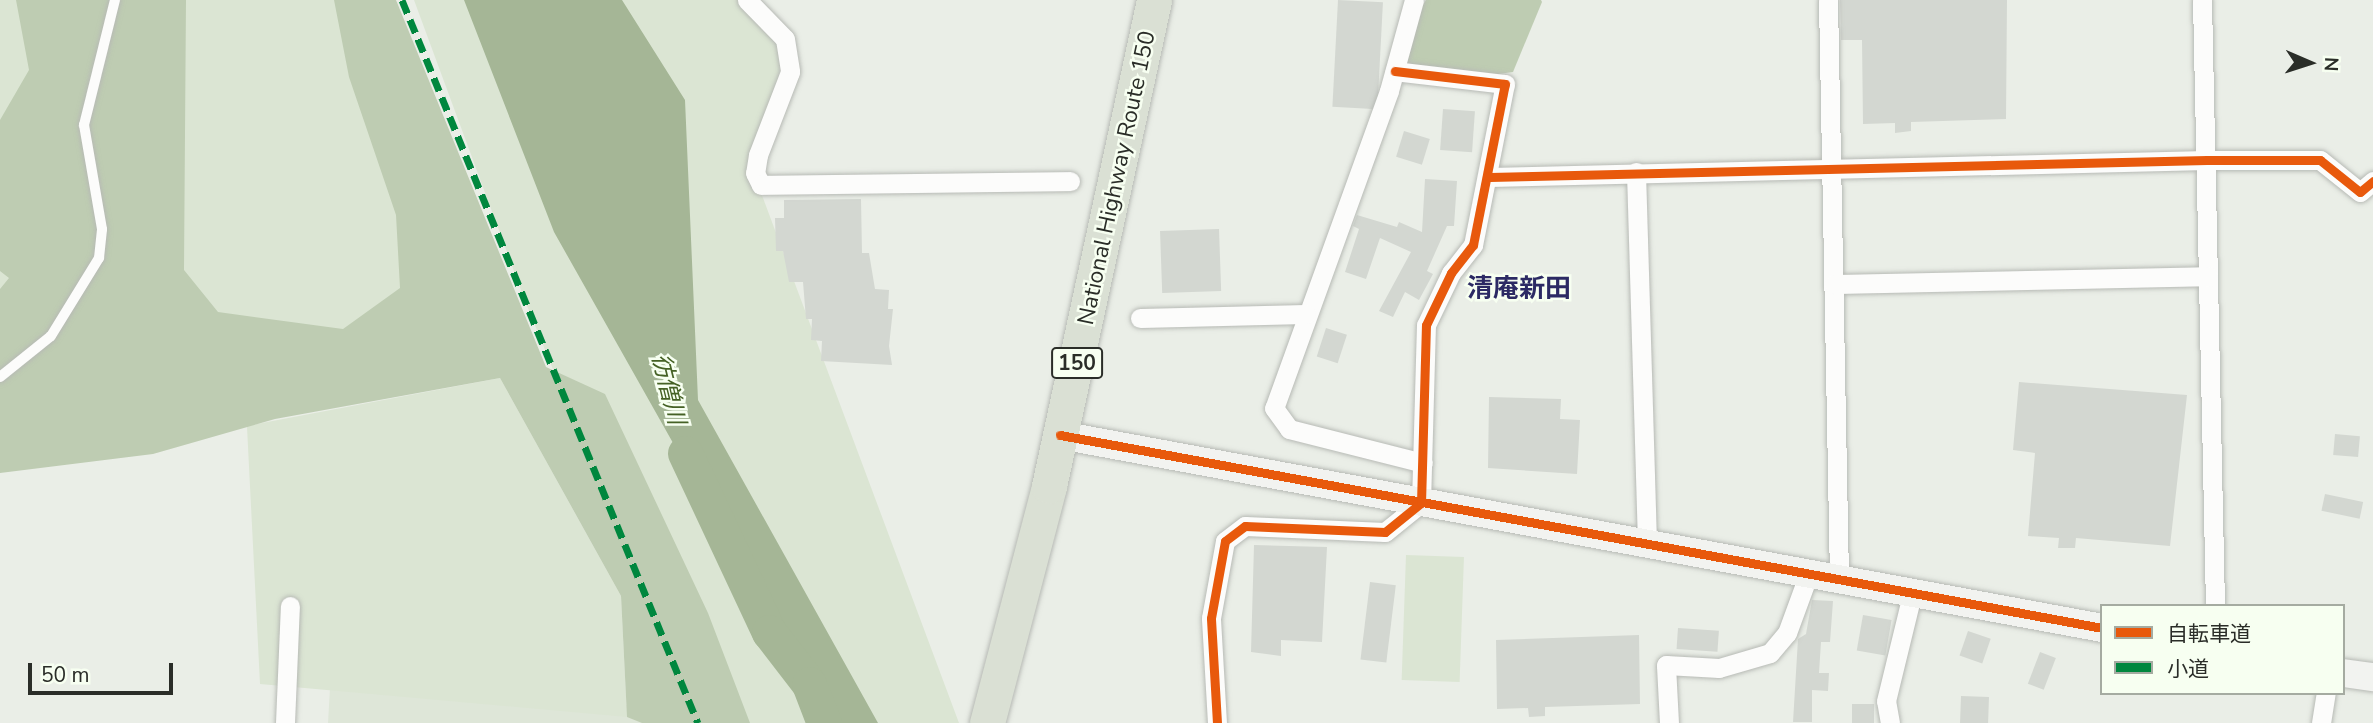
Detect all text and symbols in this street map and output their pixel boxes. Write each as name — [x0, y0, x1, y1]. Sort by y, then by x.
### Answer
street label: National Highway Route 150 — [1072, 28, 1162, 328]
north arrow — [2275, 28, 2345, 98]
text: N — [2318, 56, 2344, 72]
district label: 清庵新田 — [1467, 273, 1571, 305]
road number: 150 — [1051, 346, 1103, 380]
water label: 彷僧川 — [645, 351, 691, 427]
legend — [2100, 604, 2345, 695]
text: 自転車道 — [2167, 620, 2251, 648]
scale bar — [32, 650, 177, 694]
text: 小道 — [2167, 655, 2209, 683]
text: 50 m — [41, 661, 90, 689]

